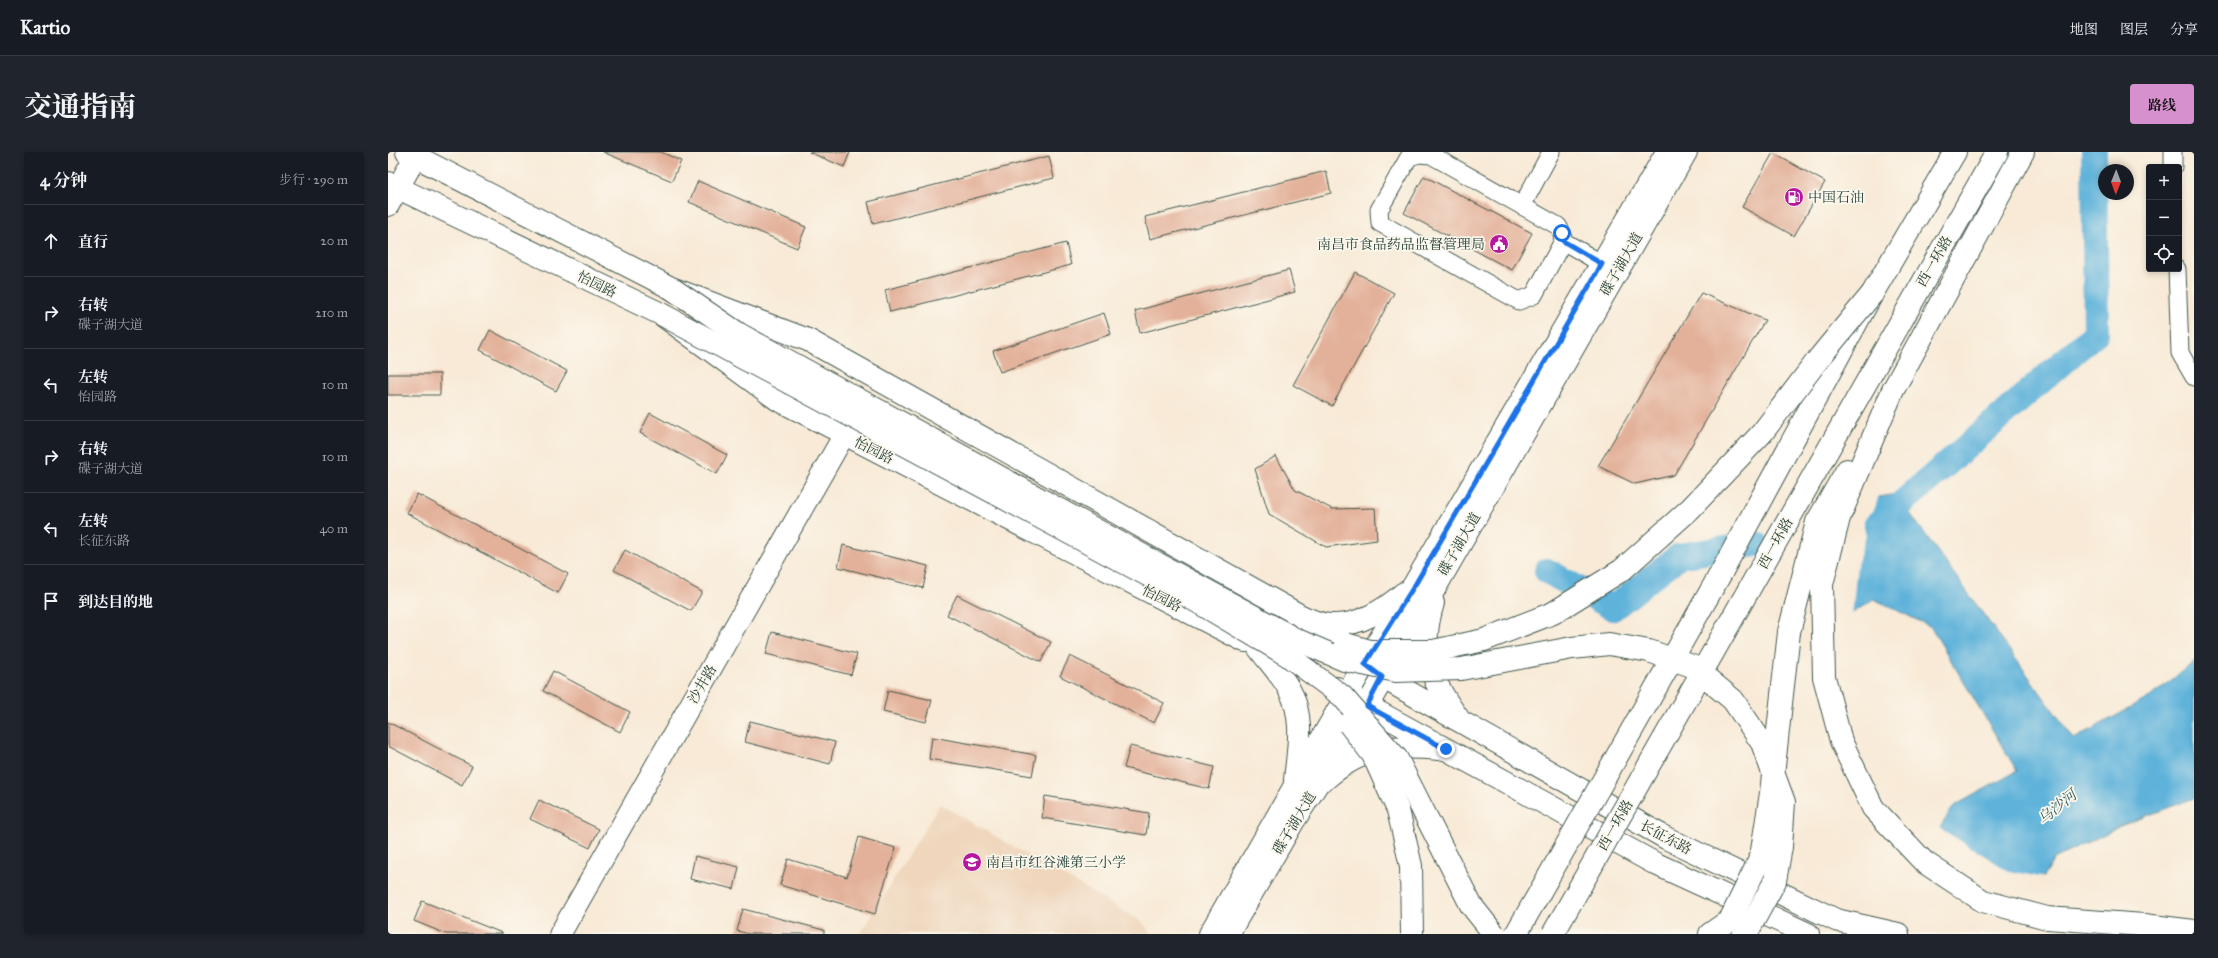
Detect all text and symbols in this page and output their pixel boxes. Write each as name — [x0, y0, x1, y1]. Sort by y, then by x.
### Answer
text: Kartio — [20, 16, 70, 39]
text: 地图 — [2070, 21, 2098, 38]
text: 图层 — [2120, 21, 2148, 38]
text: 分享 — [2170, 21, 2198, 38]
button: 路线 — [2130, 84, 2194, 124]
text: 交通指南 — [24, 89, 136, 124]
north arrow — [2098, 164, 2134, 200]
map controls — [2146, 164, 2182, 272]
button: + — [2146, 164, 2182, 200]
text: 4 分钟 — [40, 170, 87, 191]
text: 步行 · 290 m — [279, 172, 348, 188]
fuel station icon: 中国石油 — [1783, 186, 1805, 208]
place label: 中国石油 — [1808, 189, 1864, 206]
button: − — [2146, 200, 2182, 236]
route start — [1553, 224, 1571, 242]
icon: ahead — [40, 230, 62, 252]
street label: 碟子湖大道 — [1597, 230, 1646, 299]
text: 直行 — [78, 233, 108, 251]
text: 20 m — [320, 233, 348, 249]
public building icon: 南昌市食品药品监督管理局 — [1488, 233, 1510, 255]
street label: 西一环路 — [1913, 233, 1956, 290]
place label: 南昌市食品药品监督管理局 — [1317, 236, 1485, 253]
button: locate — [2146, 236, 2182, 272]
street label: 怡园路 — [574, 268, 619, 301]
text: 右转 — [78, 296, 108, 314]
icon: right — [40, 302, 62, 324]
text: 210 m — [315, 305, 348, 321]
text: 碟子湖大道 — [78, 317, 143, 333]
text: 左转 — [78, 368, 108, 386]
icon: left — [40, 374, 62, 396]
text: 10 m — [322, 377, 348, 393]
text: 怡园路 — [78, 389, 117, 405]
street label: 怡园路 — [851, 433, 896, 468]
text: 右转 — [78, 440, 108, 458]
icon: right — [40, 446, 62, 468]
text: 10 m — [322, 449, 348, 465]
text: 碟子湖大道 — [78, 461, 143, 477]
street label: 碟子湖大道 — [1435, 510, 1484, 579]
text: 左转 — [78, 512, 108, 530]
street label: 西一环路 — [1754, 515, 1796, 572]
icon: left — [40, 518, 62, 540]
text: 40 m — [319, 521, 348, 537]
text: 长征东路 — [78, 533, 130, 549]
street label: 怡园路 — [1139, 581, 1184, 616]
icon: arrive — [40, 590, 62, 612]
text: 到达目的地 — [78, 593, 153, 611]
street label: 沙井路 — [685, 662, 720, 707]
route end — [1437, 740, 1455, 758]
water label: 乌沙河 — [2034, 784, 2082, 828]
street label: 碟子湖大道 — [1269, 789, 1320, 858]
street label: 西一环路 — [1594, 797, 1637, 854]
street label: 长征东路 — [1637, 817, 1694, 858]
school or university icon: 南昌市红谷滩第三小学 — [961, 851, 983, 873]
place label: 南昌市红谷滩第三小学 — [986, 854, 1126, 871]

